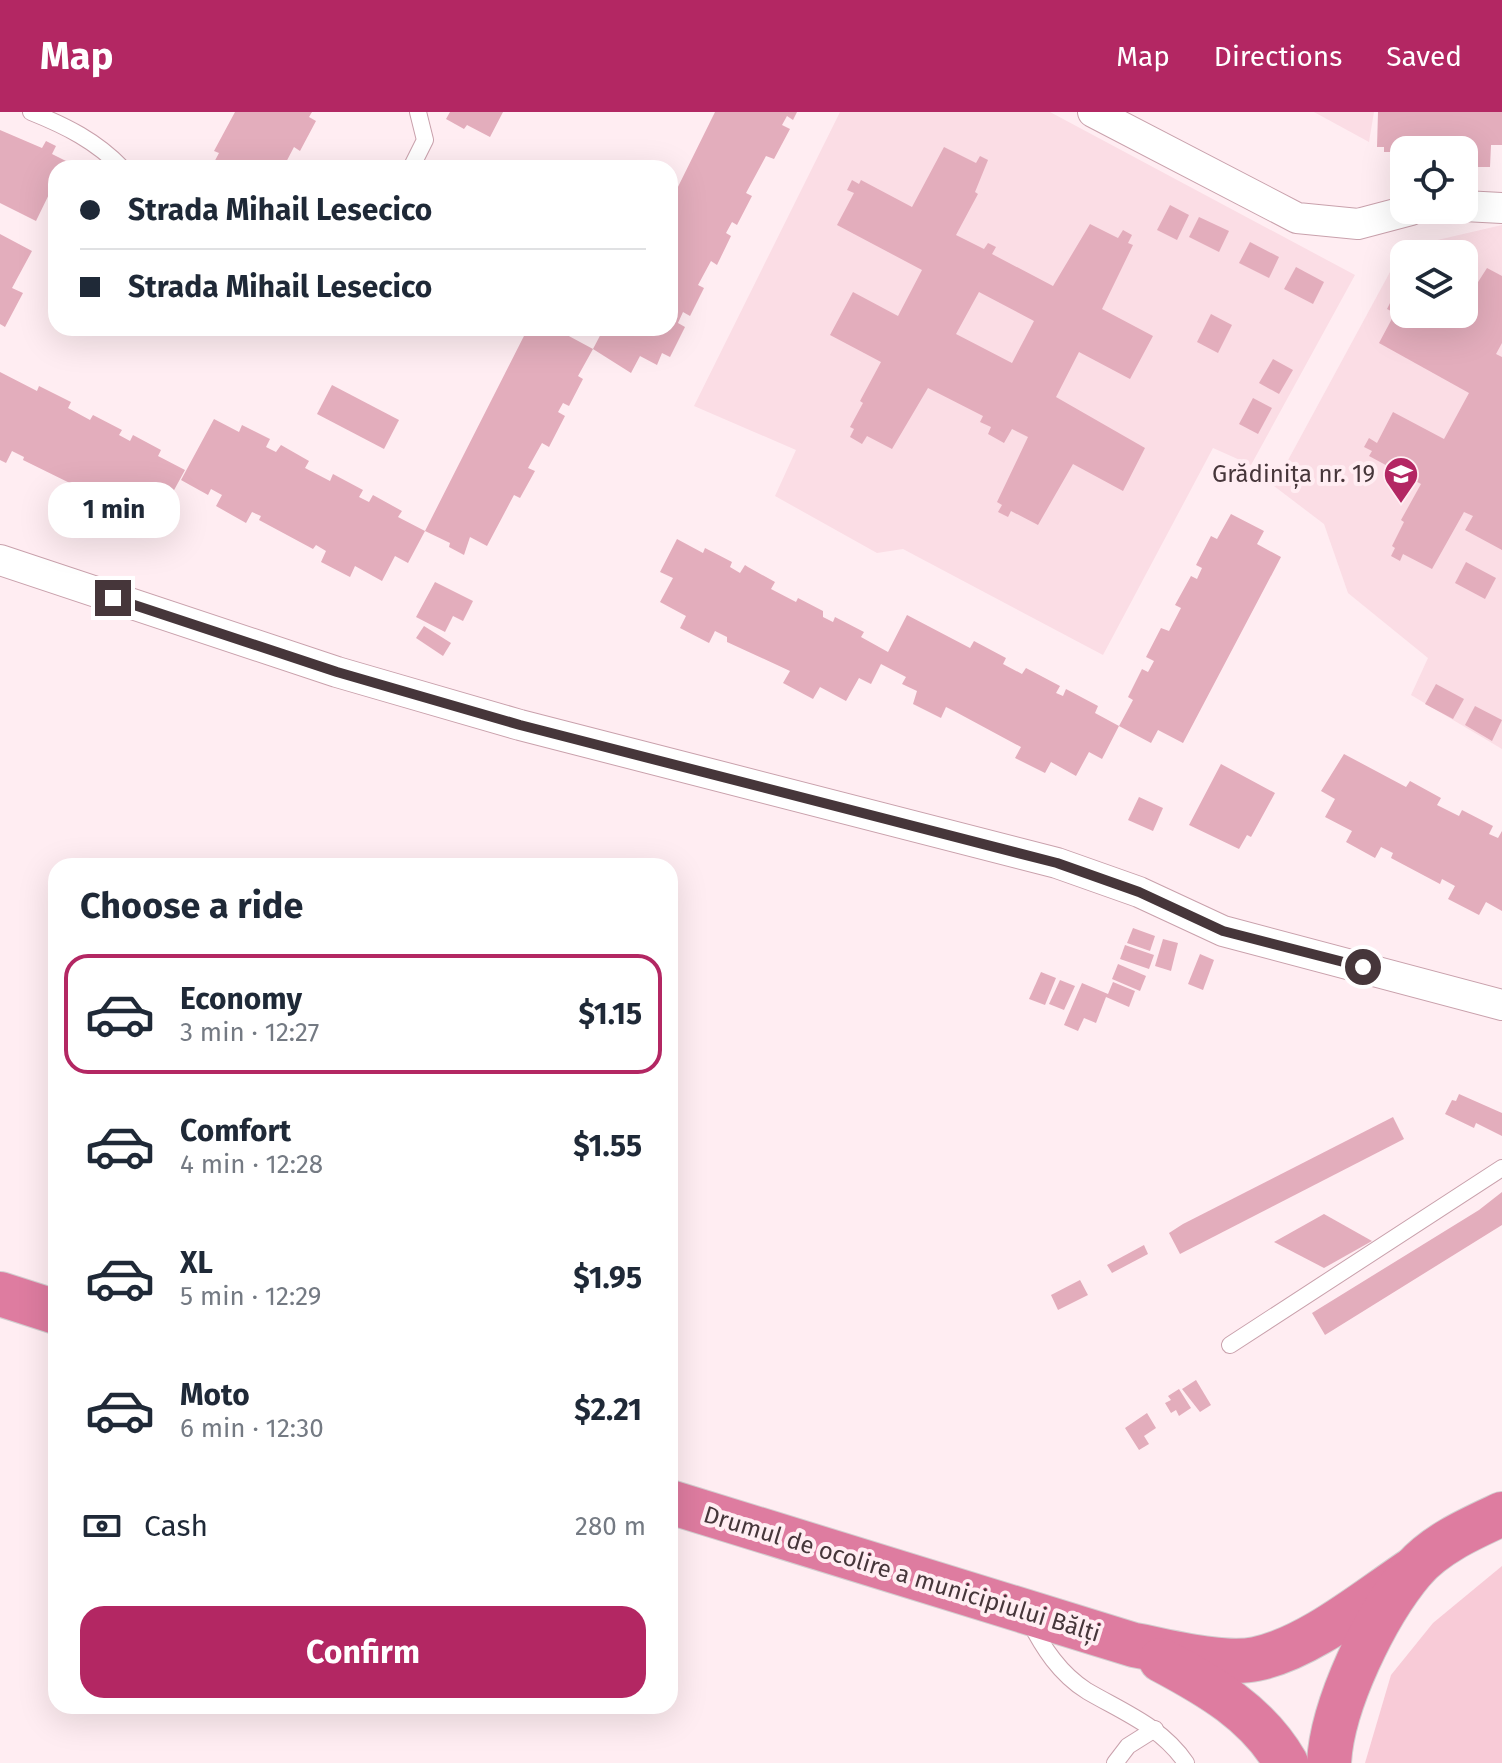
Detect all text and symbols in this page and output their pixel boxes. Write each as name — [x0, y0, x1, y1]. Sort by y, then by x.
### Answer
text: Map — [40, 33, 113, 79]
text: Map — [1116, 40, 1170, 73]
text: Directions — [1214, 40, 1342, 73]
text: Saved — [1386, 40, 1462, 73]
map controls — [1390, 136, 1478, 328]
button: locate — [1390, 136, 1478, 224]
text: Strada Mihail Lesecico — [128, 192, 432, 228]
button: layers — [1390, 240, 1478, 328]
text: Strada Mihail Lesecico — [128, 269, 432, 305]
school or university icon: Grădinița nr. 19 — [1382, 455, 1420, 505]
place label: Grădinița nr. 19 — [1212, 460, 1375, 489]
callout: 1 min — [47, 482, 179, 538]
text: 1 min — [83, 494, 145, 525]
route end — [95, 580, 131, 616]
text: Choose a ride — [80, 884, 303, 928]
route start — [1345, 949, 1381, 985]
icon: car — [84, 978, 156, 1050]
text: Economy — [180, 981, 302, 1017]
text: $1.15 — [578, 996, 642, 1032]
text: 3 min · 12:27 — [180, 1017, 319, 1048]
icon: car — [84, 1110, 156, 1182]
text: Comfort — [180, 1113, 291, 1149]
text: $1.55 — [573, 1128, 642, 1164]
text: 4 min · 12:28 — [180, 1149, 323, 1180]
icon: car — [84, 1242, 156, 1314]
text: XL — [180, 1245, 213, 1281]
text: $1.95 — [573, 1260, 642, 1296]
text: 5 min · 12:29 — [180, 1281, 321, 1312]
icon: car — [84, 1374, 156, 1446]
text: Moto — [180, 1377, 250, 1413]
text: $2.21 — [574, 1392, 642, 1428]
text: 6 min · 12:30 — [180, 1413, 324, 1444]
street label: Drumul de ocolire a municipiului Bălți — [700, 1500, 1104, 1649]
icon: cash — [80, 1504, 124, 1548]
text: Cash — [144, 1508, 208, 1544]
text: 280 m — [575, 1511, 646, 1542]
button: Confirm — [80, 1606, 646, 1698]

